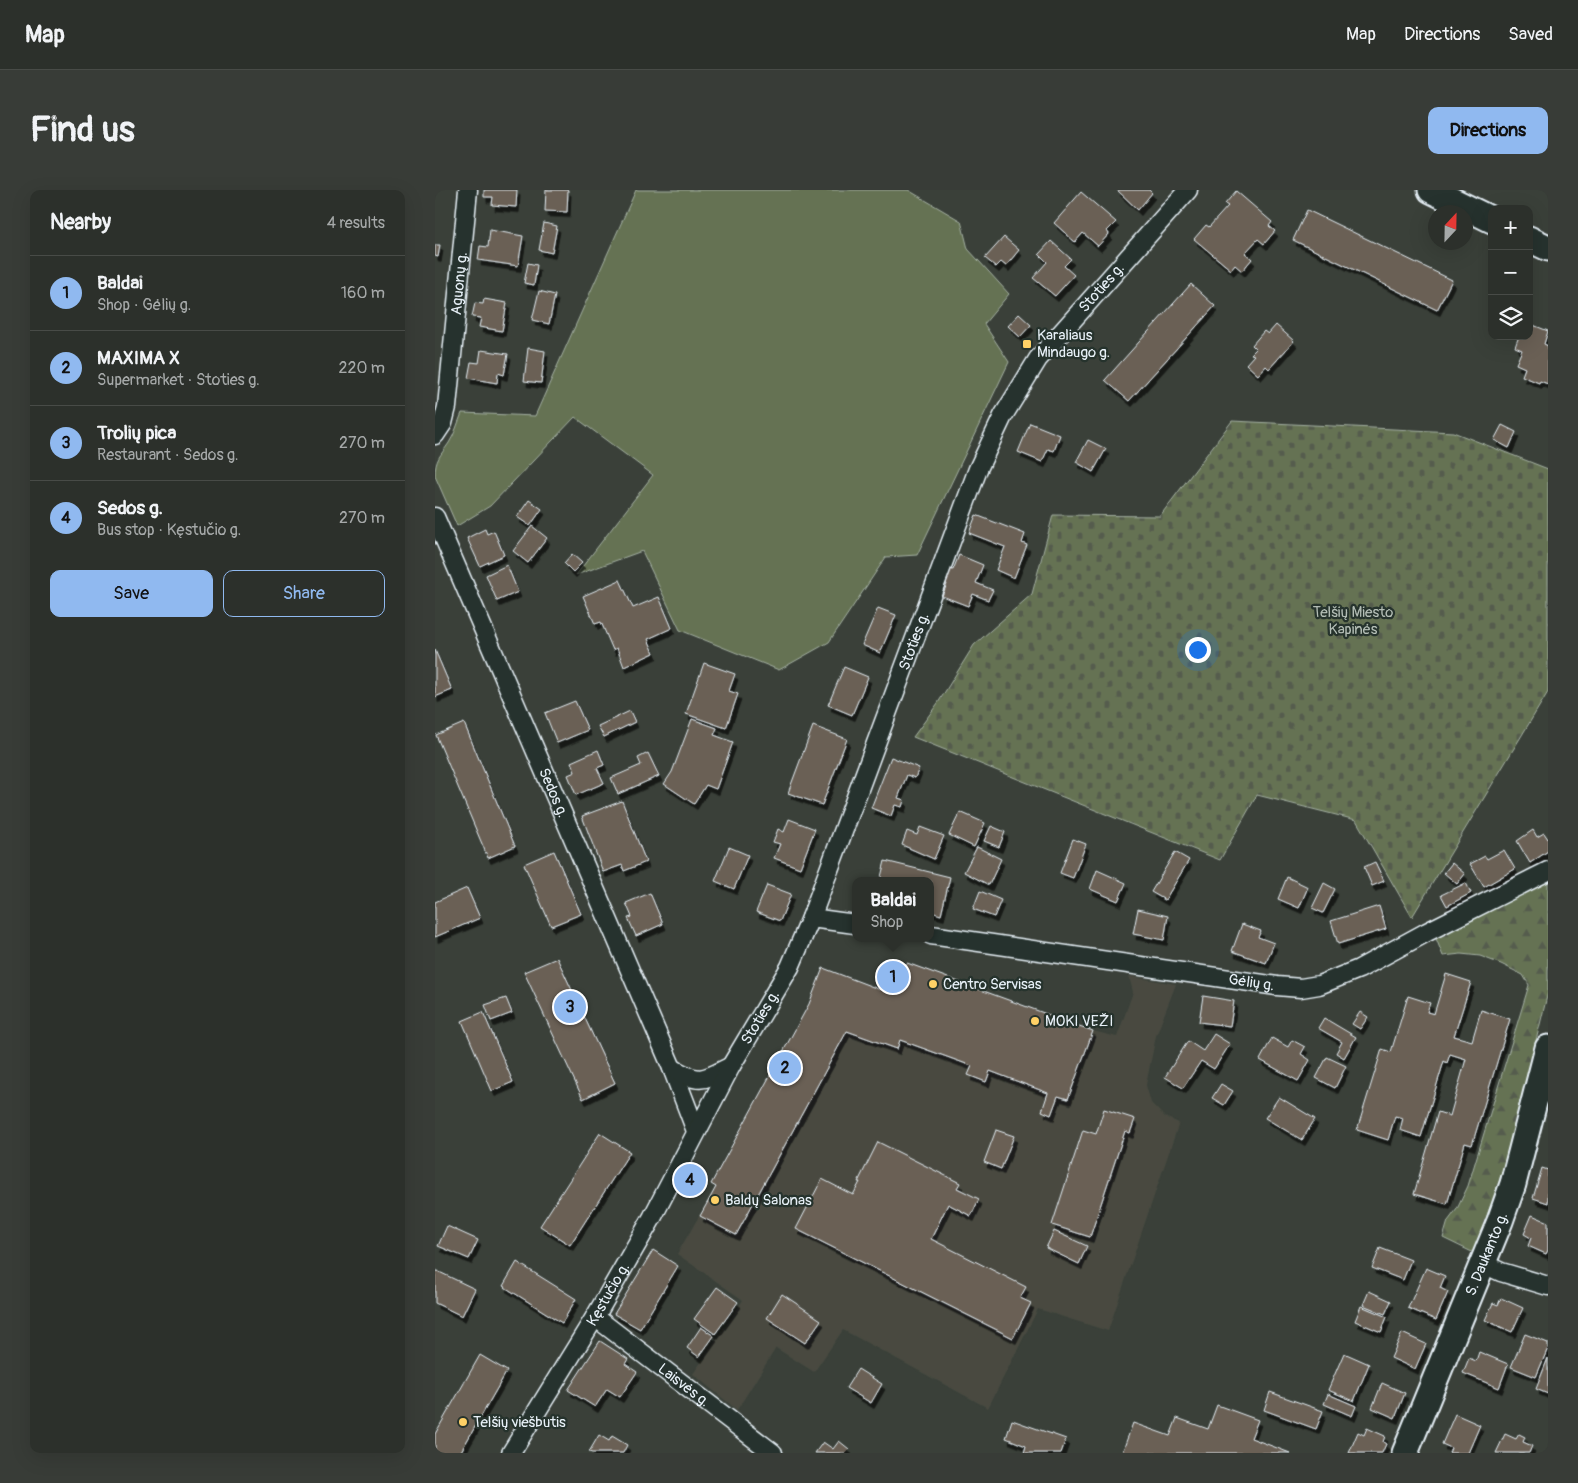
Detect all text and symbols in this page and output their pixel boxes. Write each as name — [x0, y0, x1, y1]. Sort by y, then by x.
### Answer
text: Map — [25, 20, 65, 49]
text: Map — [1346, 23, 1376, 46]
text: Directions — [1404, 23, 1480, 46]
text: Saved — [1508, 23, 1553, 46]
button: Directions — [1428, 107, 1548, 154]
text: Find us — [30, 108, 135, 152]
north arrow — [1428, 205, 1473, 250]
map controls — [1488, 205, 1533, 340]
button: + — [1488, 205, 1533, 250]
text: Nearby — [50, 209, 111, 236]
text: 4 results — [327, 213, 385, 233]
button: − — [1488, 250, 1533, 295]
street label: Aguonų g. — [447, 251, 472, 316]
street label: Stoties g. — [1075, 259, 1129, 317]
text: Baldai — [97, 271, 143, 295]
text: 1 — [63, 283, 69, 303]
text: 160 m — [341, 283, 385, 303]
text: Shop · Gėlių g. — [97, 295, 191, 315]
button: layers — [1488, 295, 1533, 340]
place label: Karaliaus Mindaugo g. — [1037, 326, 1110, 362]
marker: Karaliaus Mindaugo g. — [1021, 338, 1033, 350]
text: MAXIMA X — [97, 346, 180, 370]
text: 2 — [62, 358, 70, 378]
text: 220 m — [339, 358, 385, 378]
text: Supermarket · Stoties g. — [97, 370, 260, 390]
text: Trolių pica — [97, 421, 176, 445]
text: 3 — [62, 433, 70, 453]
text: 270 m — [339, 433, 385, 453]
text: Restaurant · Sedos g. — [97, 445, 239, 465]
text: Sedos g. — [97, 496, 163, 520]
text: 4 — [61, 508, 71, 528]
text: 270 m — [339, 508, 385, 528]
text: Bus stop · Kęstučio g. — [97, 520, 241, 540]
button: Save — [50, 570, 213, 617]
button: Share — [223, 570, 385, 617]
park label: Telšių Miesto Kapinės — [1313, 603, 1393, 639]
street label: Stoties g. — [895, 610, 934, 673]
your location — [1185, 637, 1211, 663]
street label: Sedos g. — [534, 765, 572, 820]
popup — [852, 877, 934, 942]
text: Baldai — [870, 888, 916, 912]
text: Shop — [870, 912, 903, 932]
pin: 1 — [877, 958, 909, 996]
street label: Gėlių g. — [1227, 970, 1276, 996]
place label: Centro Servisas — [943, 975, 1042, 994]
marker: Centro Servisas — [927, 978, 939, 990]
street label: Stoties g. — [737, 987, 784, 1048]
pin: 3 — [554, 988, 586, 1026]
place label: MOKI VEŽI — [1045, 1012, 1114, 1031]
marker: MOKI VEŽI — [1029, 1015, 1041, 1027]
pin: 2 — [769, 1049, 801, 1087]
pin: 4 — [674, 1161, 706, 1199]
place label: Baldų Salonas — [725, 1191, 812, 1210]
marker: Baldų Salonas — [709, 1194, 721, 1206]
street label: S. Daukanto g. — [1461, 1210, 1512, 1299]
street label: Kęstučio g. — [583, 1260, 634, 1330]
street label: Laisvės g. — [654, 1359, 713, 1411]
place label: Telšių viešbutis — [473, 1413, 566, 1432]
marker: Telšių viešbutis — [457, 1416, 469, 1428]

